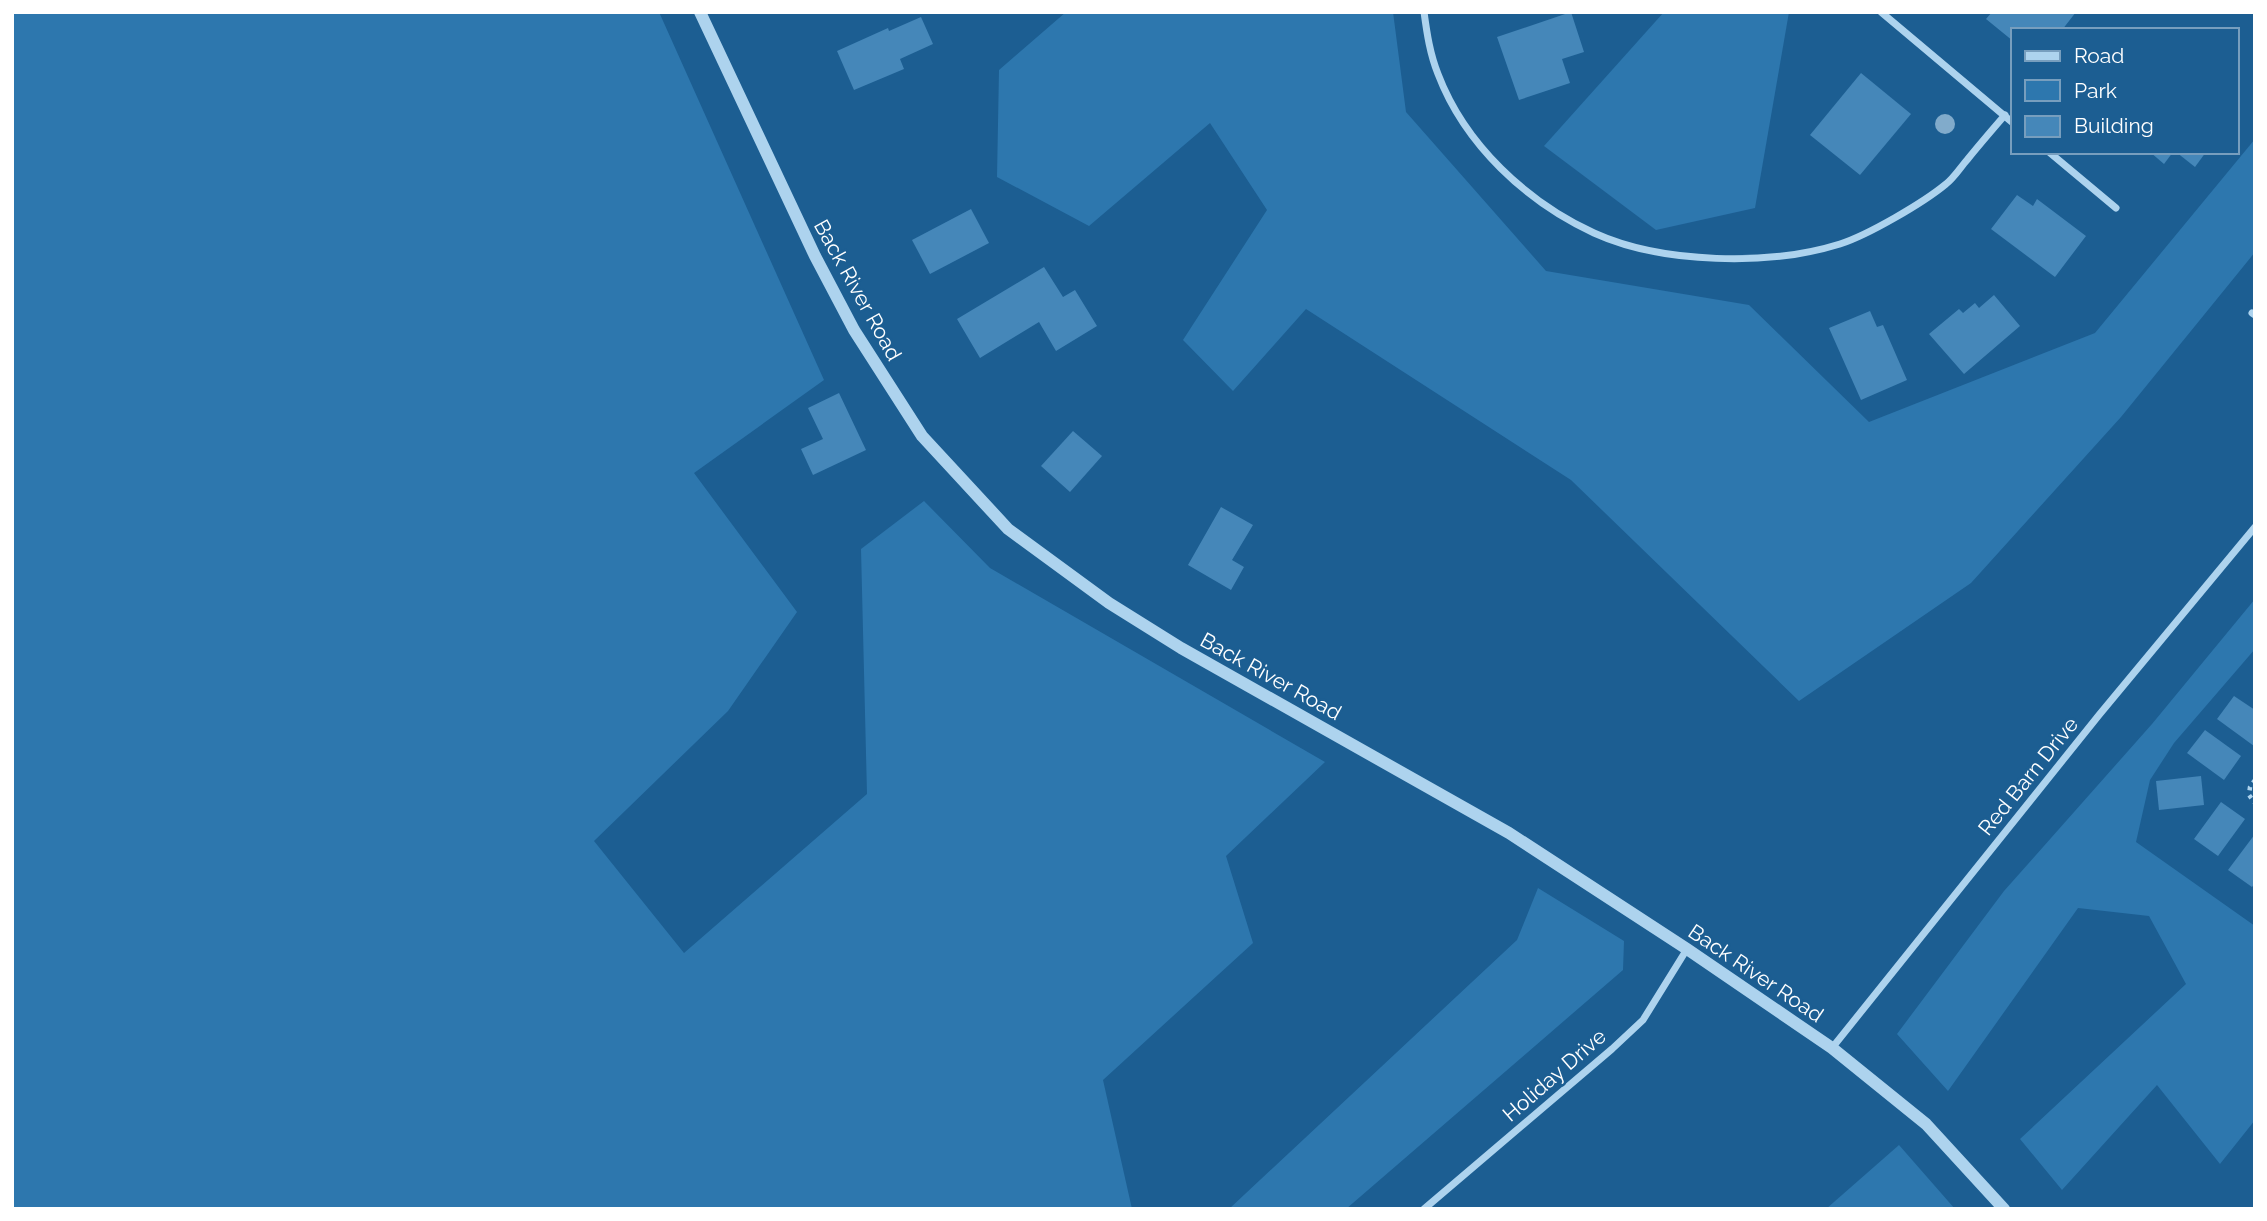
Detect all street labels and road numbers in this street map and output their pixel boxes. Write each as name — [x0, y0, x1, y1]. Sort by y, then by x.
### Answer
street label: Back River Road — [809, 215, 907, 365]
street label: Back River Road — [1196, 627, 1346, 725]
street label: Red Barn Drive — [1973, 712, 2083, 840]
street label: Back River Road — [1684, 919, 1828, 1027]
street label: Holiday Drive — [1497, 1023, 1611, 1127]

